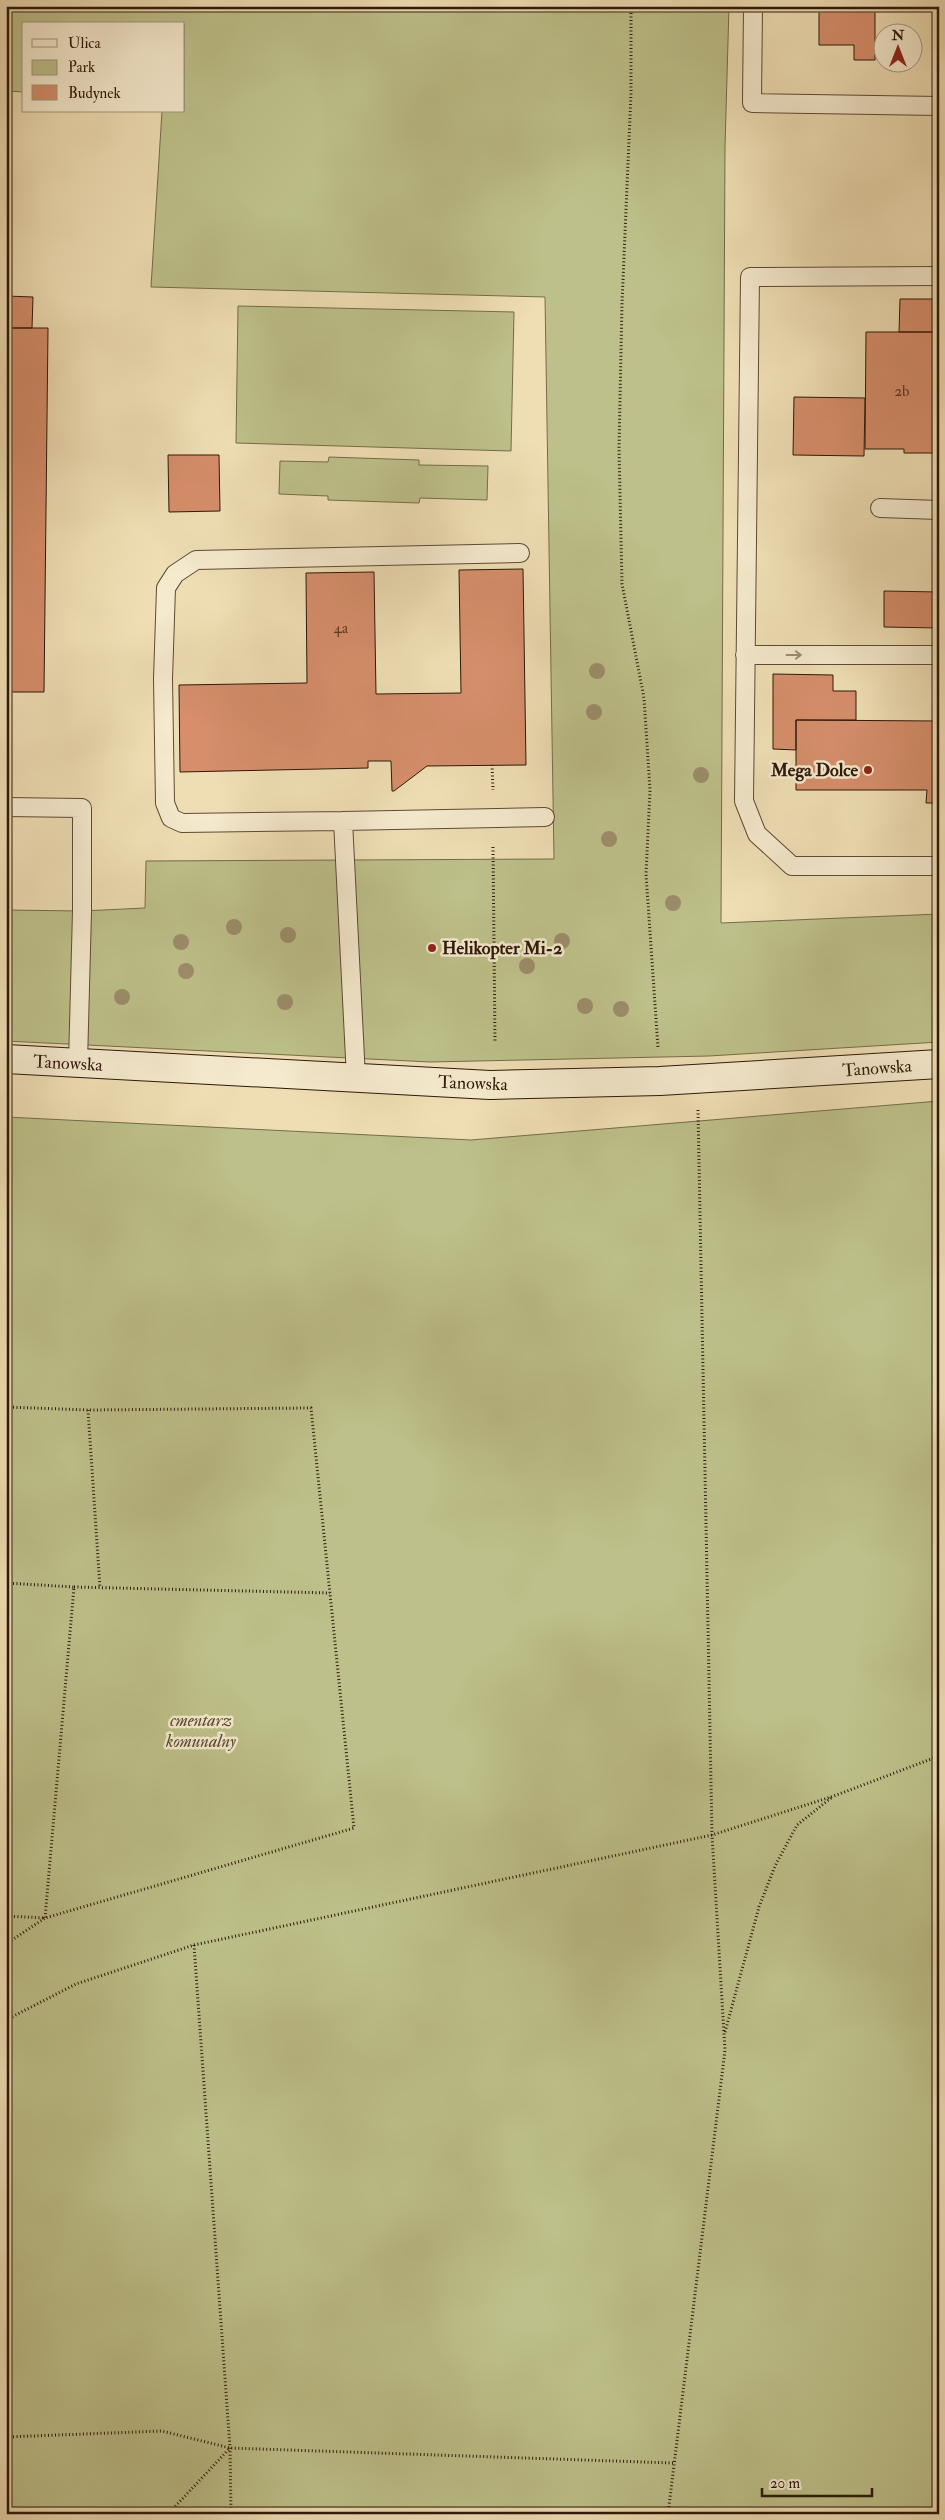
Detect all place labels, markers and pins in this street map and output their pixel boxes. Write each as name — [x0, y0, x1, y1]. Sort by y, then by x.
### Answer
place label: Mega Dolce — [770, 759, 858, 782]
marker: Mega Dolce — [862, 764, 874, 776]
place label: Helikopter Mi-2 — [442, 937, 562, 960]
marker: Helikopter Mi-2 — [426, 942, 438, 954]

